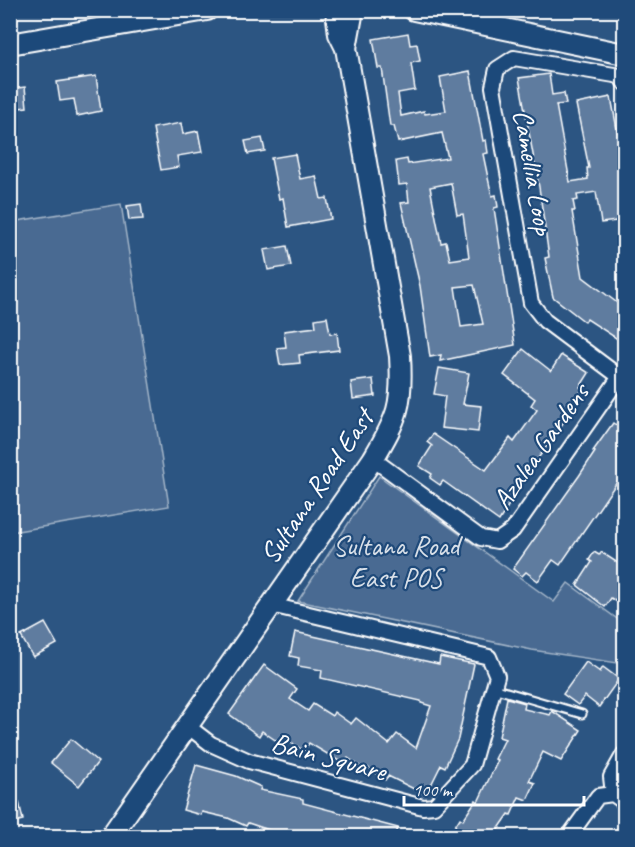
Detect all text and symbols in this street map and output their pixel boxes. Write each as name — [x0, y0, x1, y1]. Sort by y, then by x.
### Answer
street label: Camellia Loop — [505, 107, 562, 239]
street label: Azalea Gardens — [484, 374, 598, 516]
street label: Sultana Road East — [252, 399, 383, 570]
park label: Sultana Road East POS — [333, 528, 463, 595]
street label: Bain Square — [268, 724, 392, 789]
scale bar — [404, 769, 584, 807]
text: 100 m — [413, 779, 454, 801]

